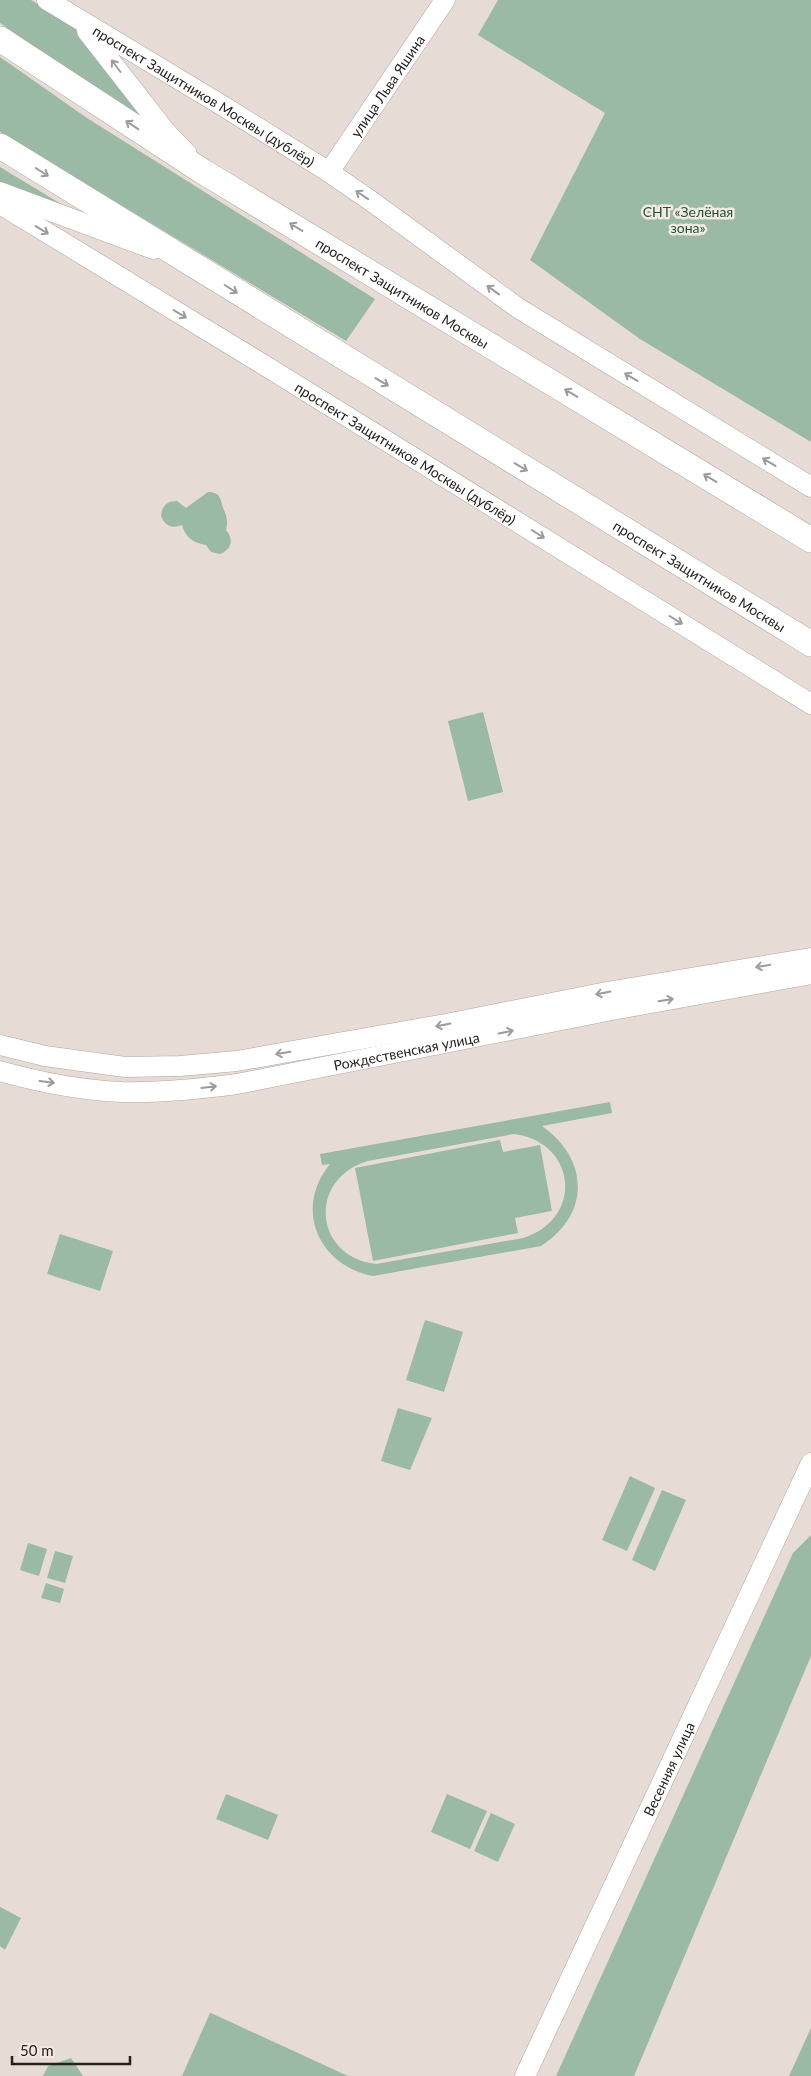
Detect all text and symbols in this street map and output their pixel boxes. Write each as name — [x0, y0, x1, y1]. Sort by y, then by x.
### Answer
street label: проспект Защитников Москвы (дублёр) — [90, 21, 318, 170]
street label: улица Льва Яшина — [347, 31, 428, 140]
one-way arrow — [110, 60, 121, 73]
one-way arrow — [125, 120, 139, 130]
one-way arrow — [34, 167, 48, 177]
one-way arrow — [355, 190, 369, 200]
park label: СНТ «Зелёная зона» — [643, 203, 733, 236]
one-way arrow — [290, 221, 304, 231]
one-way arrow — [34, 225, 48, 235]
street label: проспект Защитников Москвы — [313, 234, 492, 351]
one-way arrow — [224, 284, 238, 294]
one-way arrow — [487, 285, 501, 296]
one-way arrow — [173, 310, 187, 320]
one-way arrow — [624, 372, 638, 382]
street label: проспект Защитников Москвы (дублёр) — [292, 378, 520, 528]
one-way arrow — [374, 378, 388, 388]
one-way arrow — [564, 388, 578, 398]
one-way arrow — [763, 457, 777, 467]
one-way arrow — [513, 462, 527, 472]
one-way arrow — [703, 472, 717, 482]
street label: проспект Защитников Москвы — [610, 516, 789, 635]
one-way arrow — [530, 530, 544, 540]
one-way arrow — [668, 615, 682, 625]
one-way arrow — [755, 961, 771, 971]
one-way arrow — [595, 989, 611, 999]
one-way arrow — [657, 995, 673, 1005]
one-way arrow — [436, 1020, 452, 1030]
one-way arrow — [498, 1026, 514, 1036]
street label: Рождественская улица — [332, 1028, 481, 1073]
one-way arrow — [276, 1049, 292, 1059]
one-way arrow — [39, 1078, 55, 1088]
one-way arrow — [201, 1082, 217, 1092]
street label: Весенняя улица — [639, 1719, 698, 1819]
scale bar — [12, 2034, 130, 2066]
text: 50 m — [20, 2041, 54, 2059]

